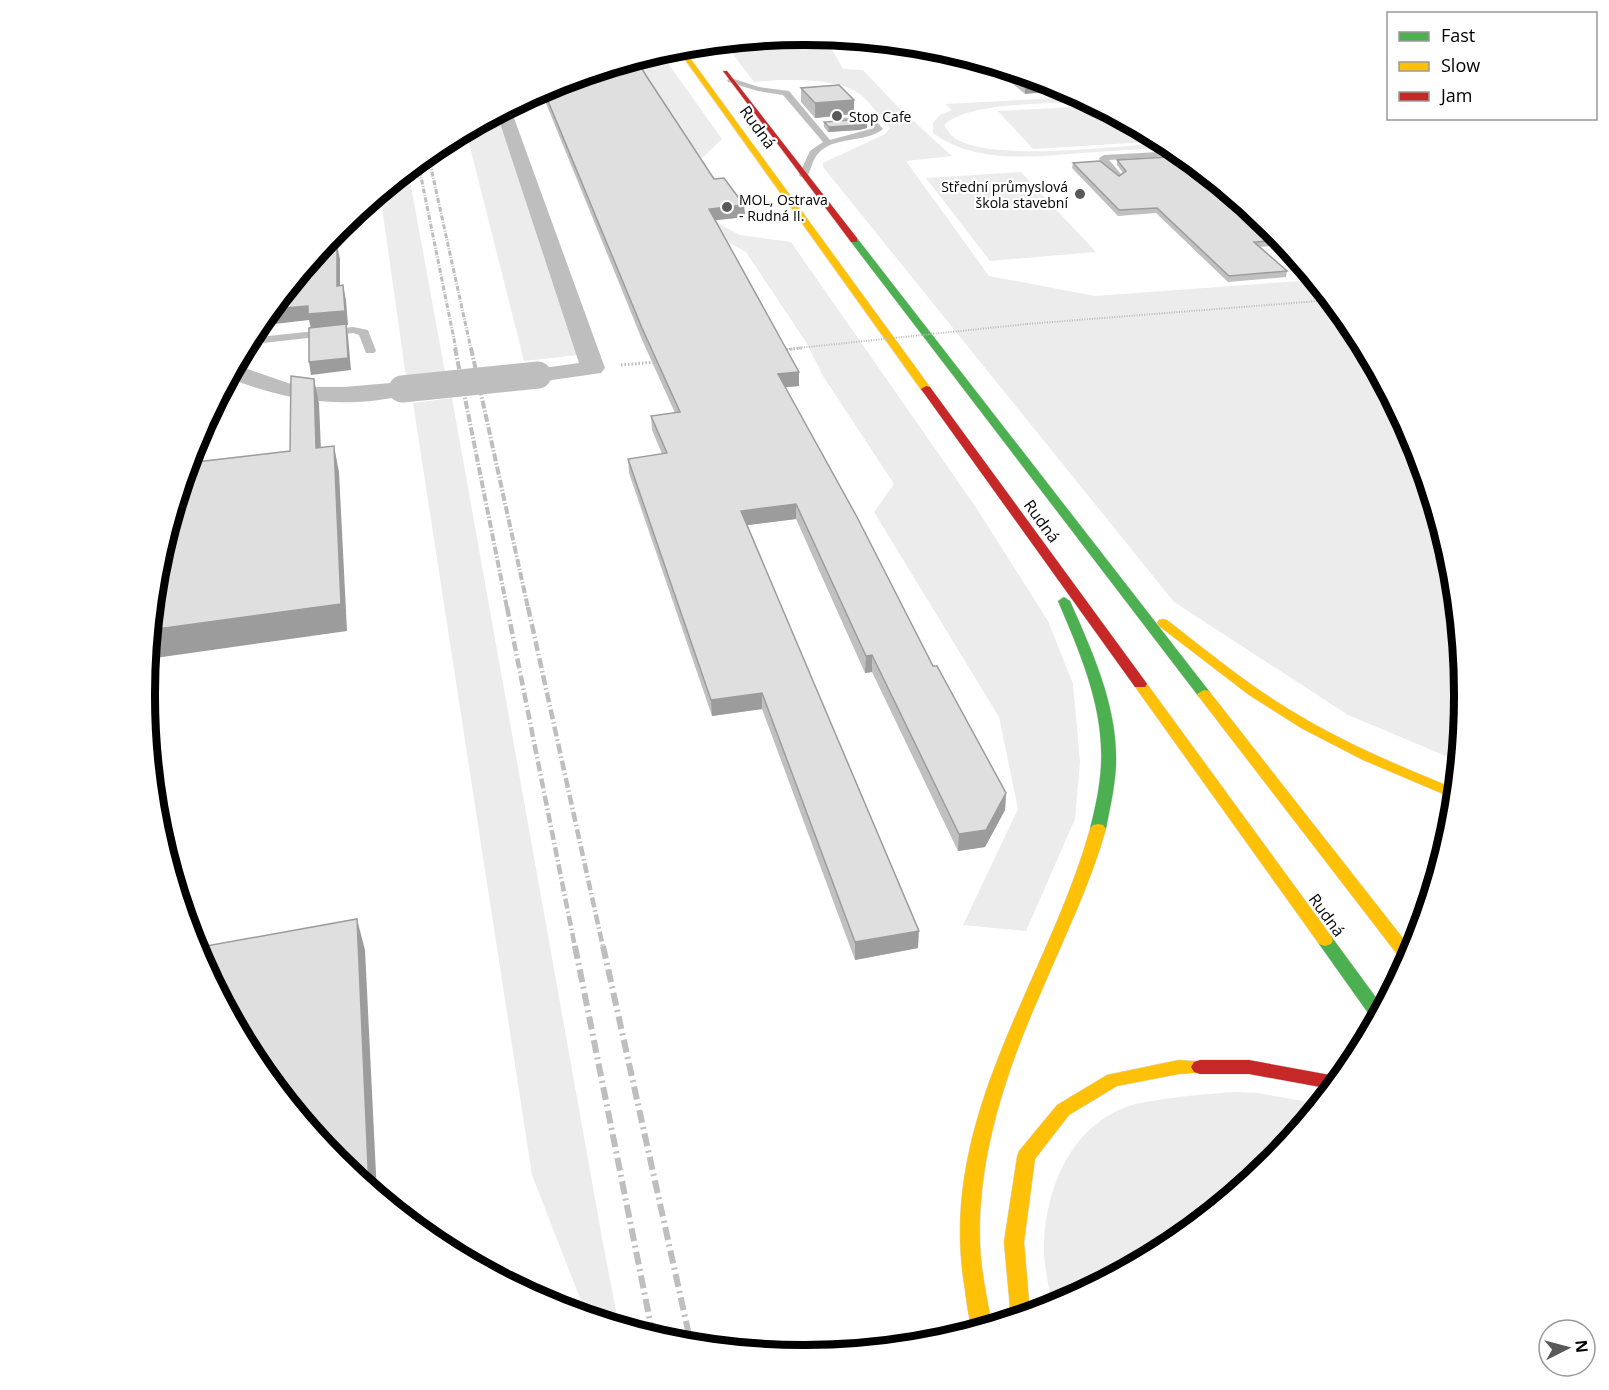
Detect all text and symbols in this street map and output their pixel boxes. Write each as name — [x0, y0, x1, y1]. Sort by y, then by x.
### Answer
legend — [1387, 12, 1597, 120]
text: Fast — [1441, 23, 1475, 47]
text: Slow — [1441, 53, 1480, 77]
text: Jam — [1439, 83, 1473, 107]
street label: Rudná — [735, 101, 781, 153]
place label: Stop Cafe — [849, 107, 912, 126]
marker: Stop Cafe — [830, 109, 844, 123]
place label: Střední průmyslová škola stavební — [941, 177, 1068, 212]
marker: Střední průmyslová škola stavební — [1073, 187, 1087, 201]
place label: MOL, Ostrava - Rudná II. — [739, 190, 828, 225]
marker: MOL, Ostrava - Rudná II. — [720, 200, 734, 214]
street label: Rudná — [1019, 495, 1065, 547]
street label: Rudná — [1304, 889, 1350, 941]
north arrow — [1537, 1318, 1597, 1378]
text: N — [1570, 1339, 1594, 1354]

